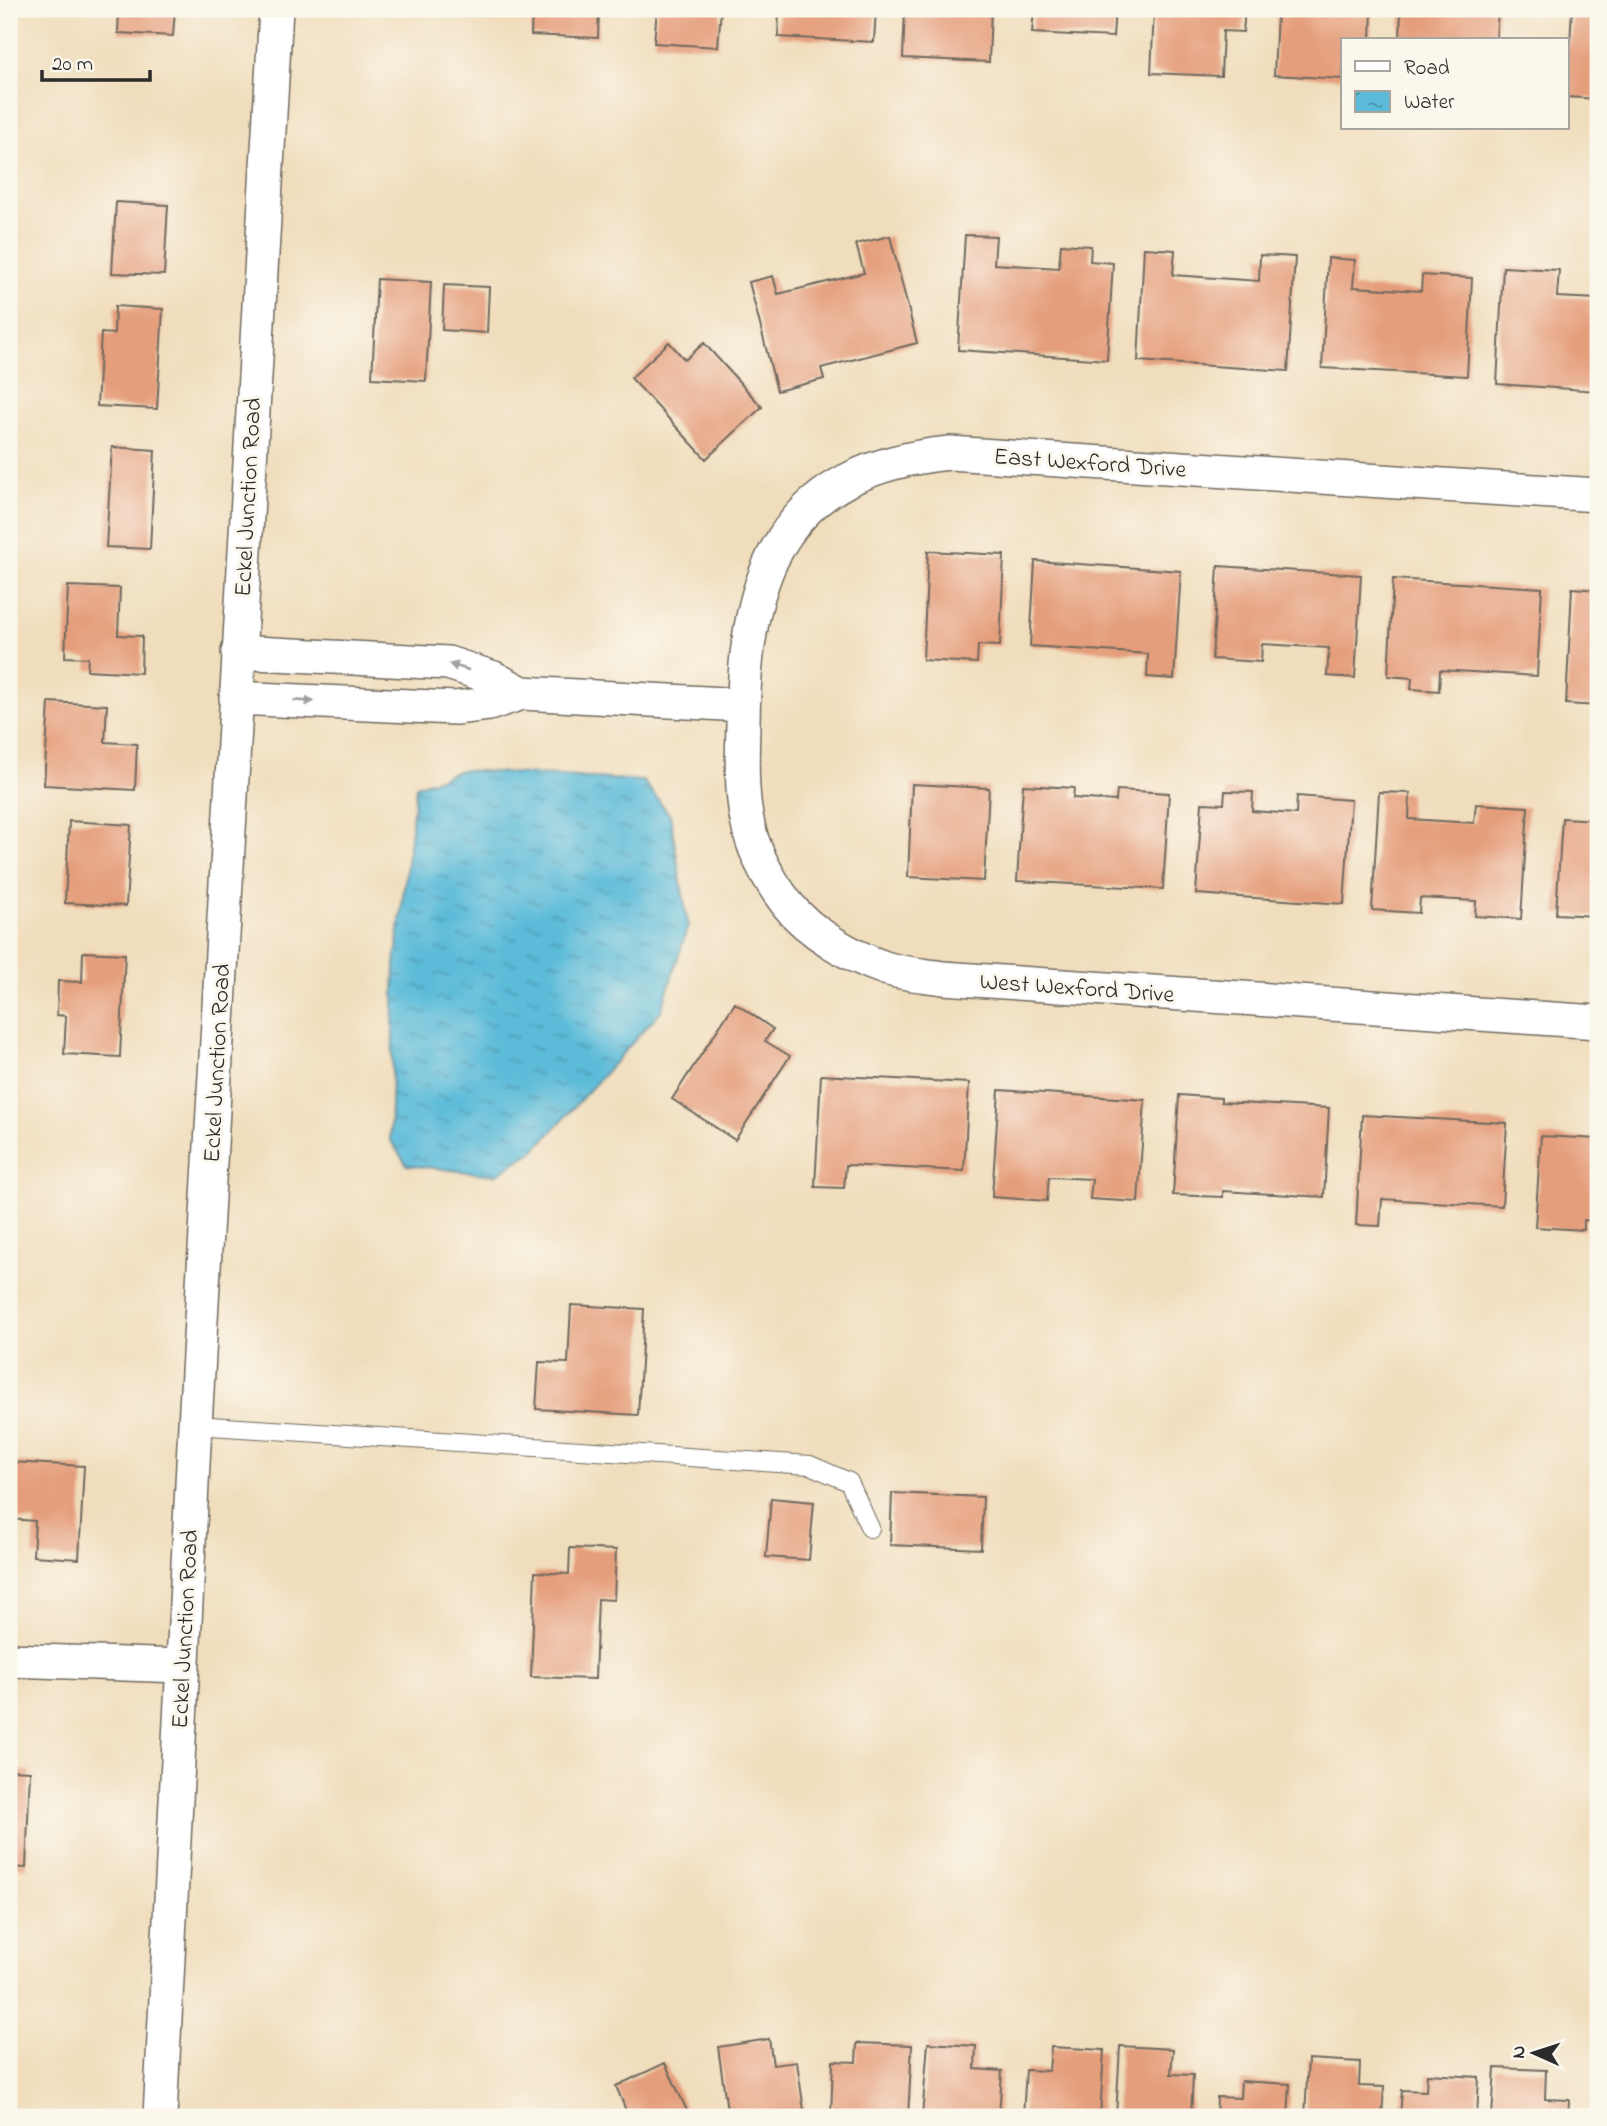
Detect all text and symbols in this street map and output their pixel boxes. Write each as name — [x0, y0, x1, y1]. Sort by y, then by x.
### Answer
scale bar — [42, 38, 150, 82]
legend — [1341, 38, 1568, 130]
text: 20 m — [52, 50, 93, 80]
text: Road — [1404, 54, 1450, 84]
text: Water — [1404, 88, 1455, 118]
street label: Eckel Junction Road — [227, 396, 272, 598]
street label: East Wexford Drive — [992, 440, 1188, 489]
one-way arrow — [448, 661, 469, 672]
one-way arrow — [293, 696, 315, 707]
street label: Eckel Junction Road — [196, 962, 241, 1164]
street label: West Wexford Drive — [978, 965, 1176, 1014]
street label: Eckel Junction Road — [164, 1528, 209, 1730]
north arrow — [1498, 2018, 1568, 2088]
text: N — [1506, 2045, 1533, 2059]

